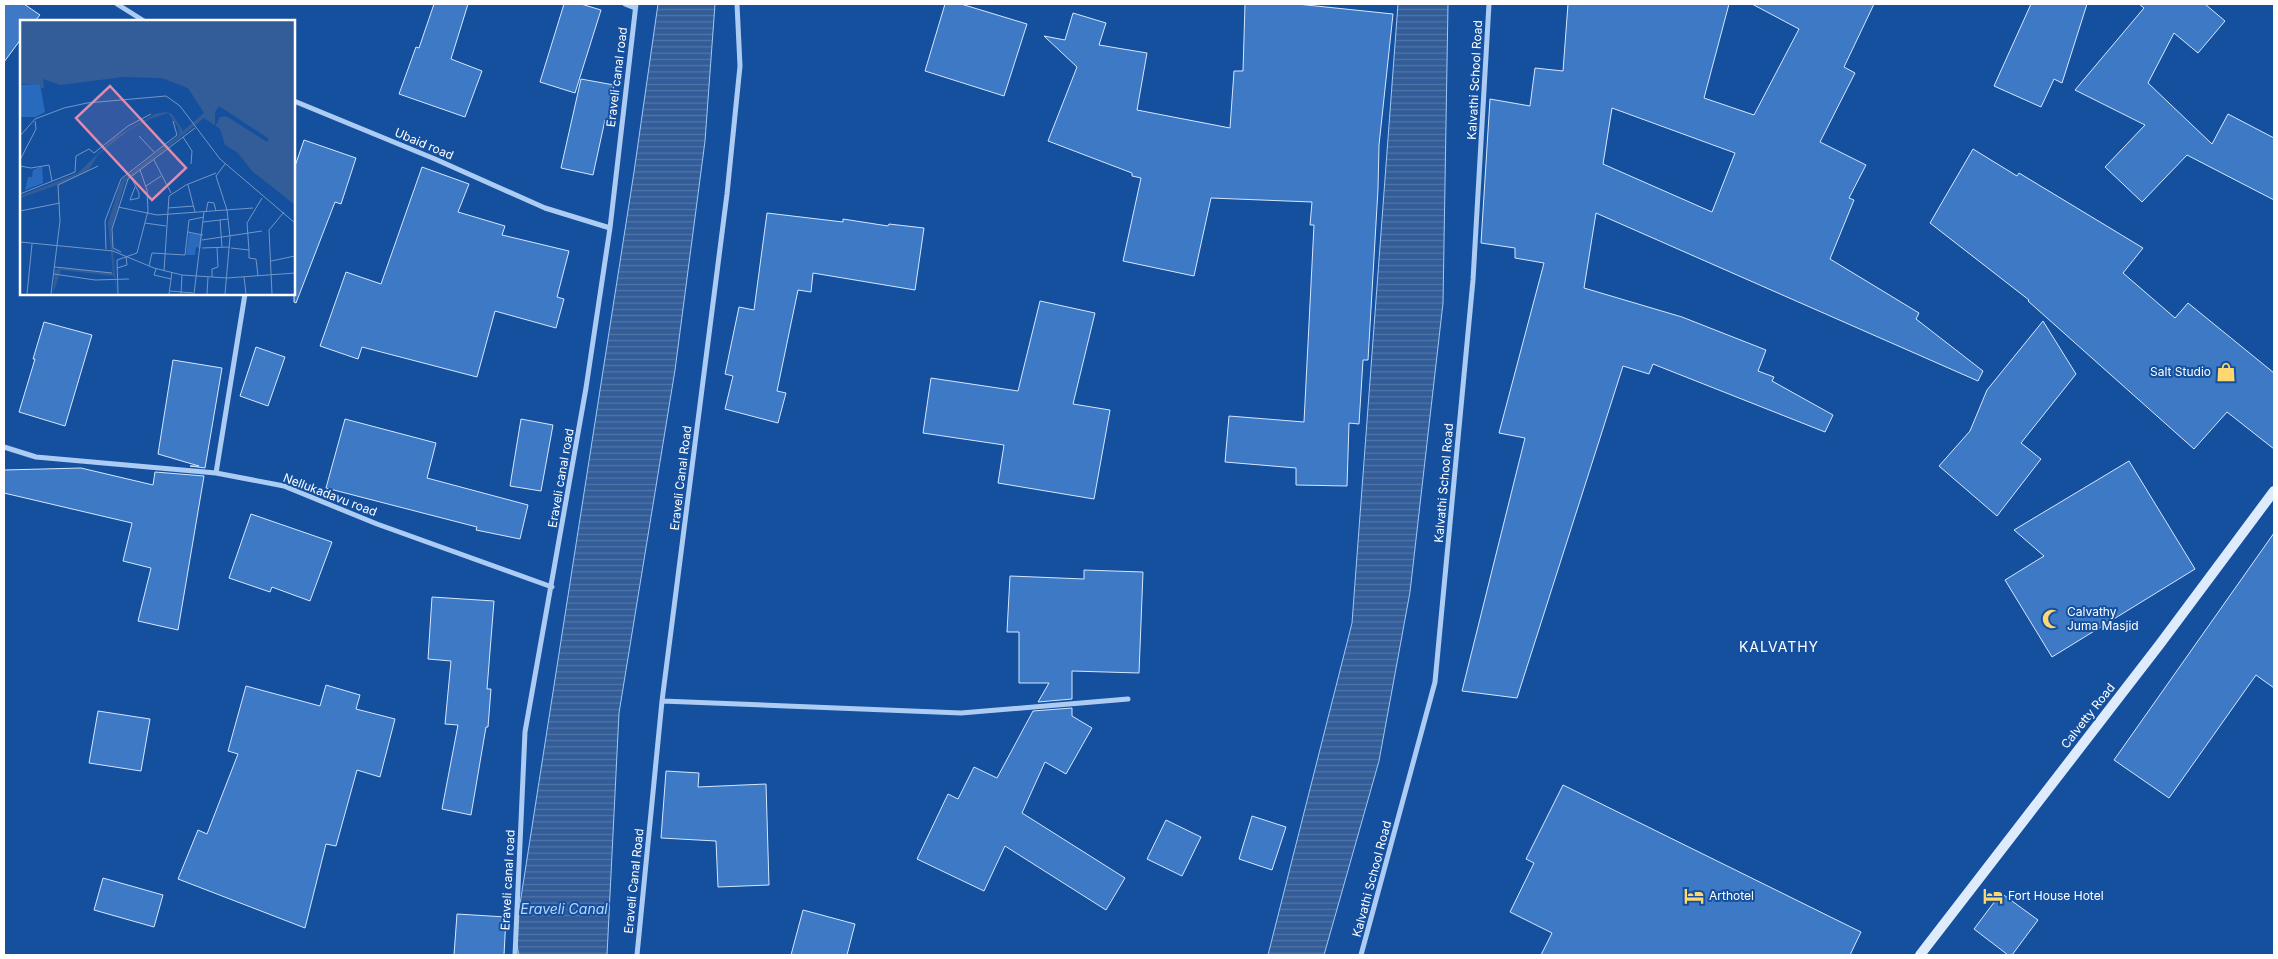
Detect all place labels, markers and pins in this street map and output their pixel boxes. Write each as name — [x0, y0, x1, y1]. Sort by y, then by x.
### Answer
shop icon: Salt Studio — [2215, 361, 2237, 383]
place label: Salt Studio — [2150, 364, 2211, 379]
place label: Calvathy Juma Masjid — [2067, 604, 2139, 633]
mosque icon: Calvathy Juma Masjid — [2041, 608, 2063, 630]
hotel icon: Arthotel — [1683, 885, 1705, 907]
hotel icon: Fort House Hotel — [1982, 885, 2004, 907]
place label: Arthotel — [1709, 888, 1754, 903]
place label: Fort House Hotel — [2008, 888, 2104, 903]

